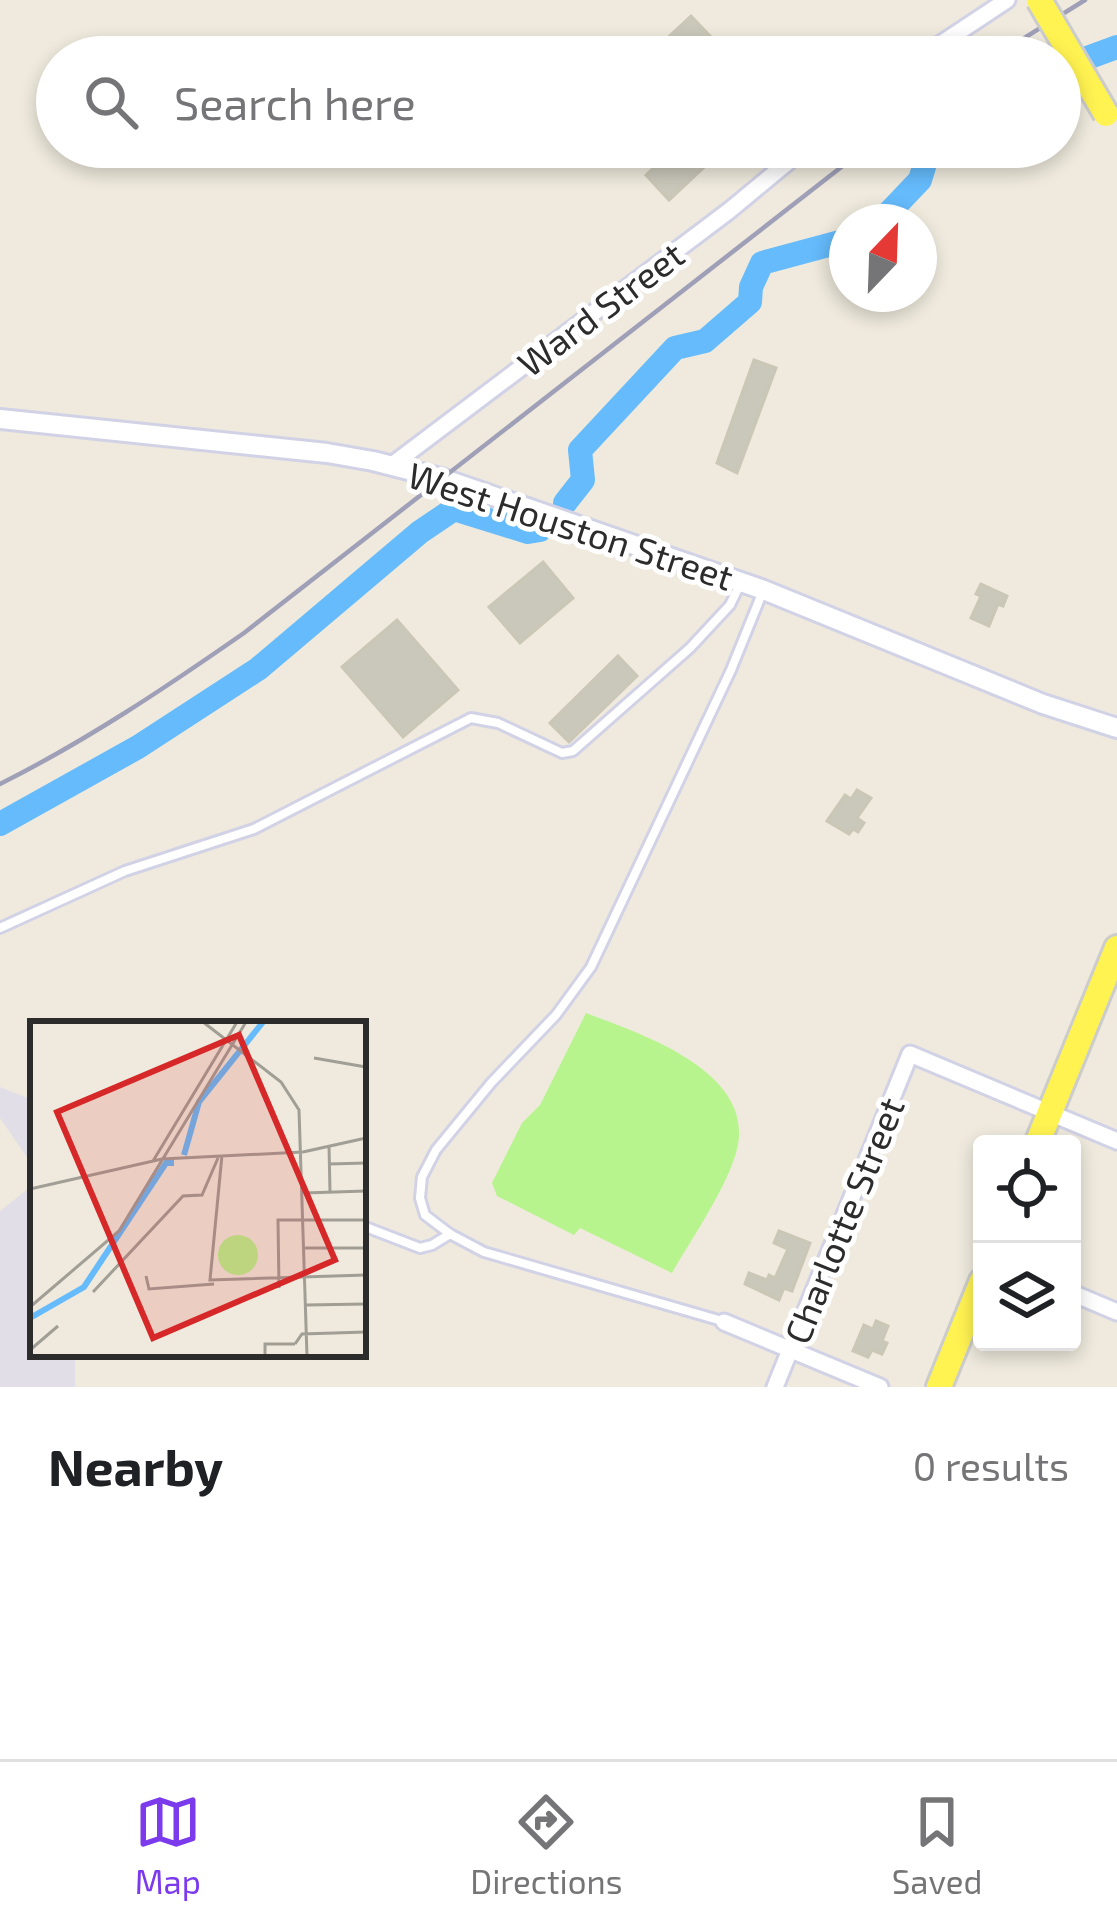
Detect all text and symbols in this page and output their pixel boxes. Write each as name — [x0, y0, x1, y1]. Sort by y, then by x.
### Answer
search box — [36, 36, 1081, 168]
icon: search — [78, 69, 144, 135]
text: Search here — [174, 75, 416, 129]
north arrow — [829, 204, 937, 312]
street label: Ward Street — [509, 232, 691, 384]
street label: West Houston Street — [403, 452, 739, 598]
inset map — [30, 1021, 366, 1357]
street label: Charlotte Street — [774, 1091, 912, 1349]
map controls — [973, 1135, 1081, 1351]
button: locate — [973, 1135, 1081, 1243]
button: layers — [973, 1243, 1081, 1351]
text: Nearby — [48, 1435, 223, 1496]
text: 0 results — [913, 1442, 1069, 1489]
tab: Map — [135, 1789, 201, 1901]
tab: Directions — [470, 1789, 622, 1901]
tab: Saved — [892, 1789, 982, 1901]

